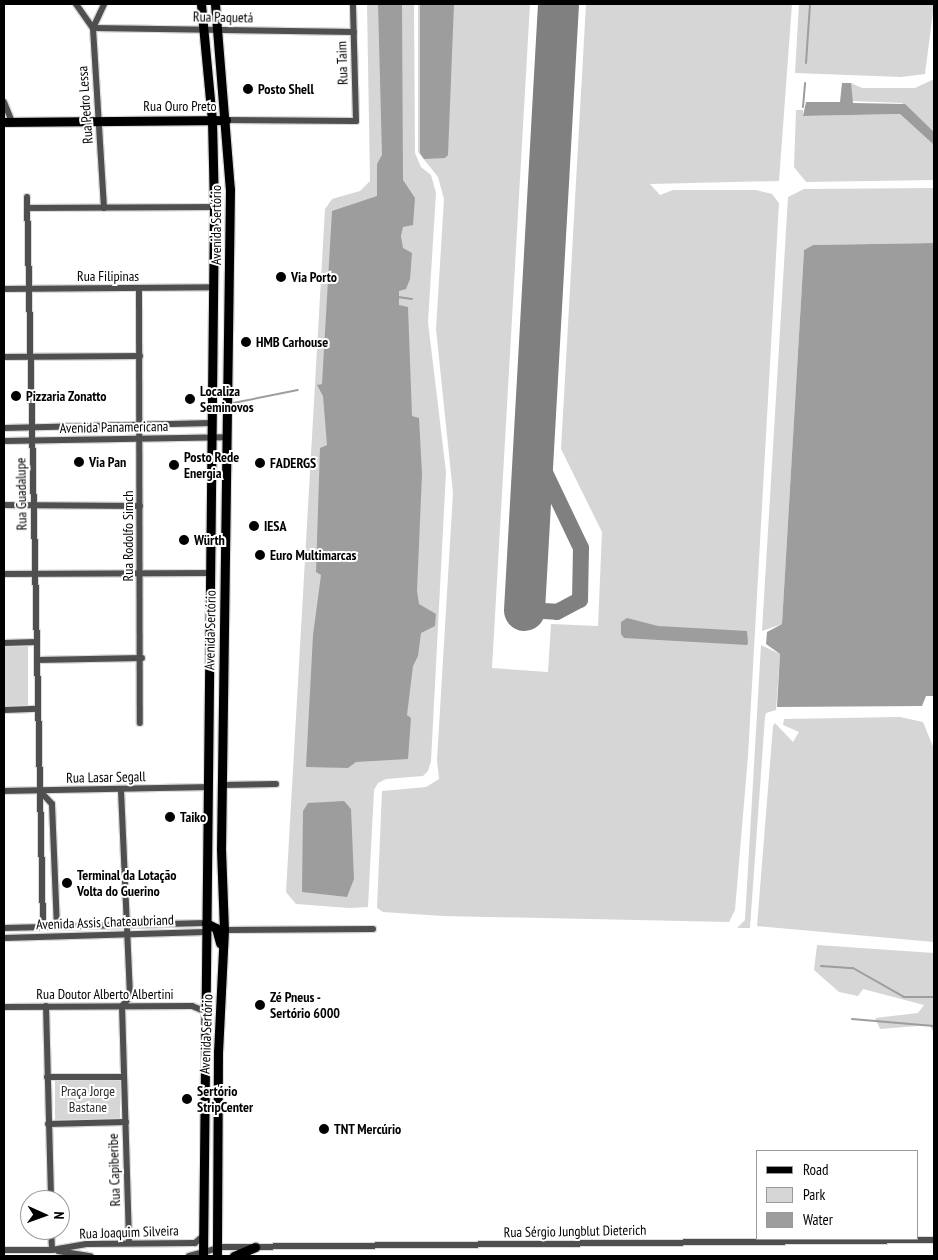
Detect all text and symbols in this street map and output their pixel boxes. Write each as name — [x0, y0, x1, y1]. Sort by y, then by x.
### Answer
street label: Rua Paquetá — [193, 8, 253, 26]
street label: Rua Taim — [333, 41, 351, 85]
street label: Rua Pedro Lessa — [74, 66, 96, 144]
place label: Posto Shell — [258, 81, 314, 97]
marker: Posto Shell — [242, 83, 254, 95]
street label: Rua Ouro Preto — [143, 98, 217, 114]
street label: Avenida Sertório — [208, 185, 224, 265]
street label: Rua Filipinas — [77, 268, 139, 284]
place label: Via Porto — [291, 269, 337, 285]
marker: Via Porto — [275, 271, 287, 283]
place label: HMB Carhouse — [256, 334, 328, 350]
marker: HMB Carhouse — [240, 336, 252, 348]
place label: Localiza Seminovos — [200, 383, 254, 416]
place label: Pizzaria Zonatto — [26, 388, 107, 404]
marker: Pizzaria Zonatto — [10, 390, 22, 402]
marker: Localiza Seminovos — [184, 393, 196, 405]
street label: Avenida Panamericana — [60, 418, 168, 436]
place label: Posto Rede Energia — [184, 449, 239, 482]
place label: Via Pan — [89, 454, 126, 470]
place label: FADERGS — [270, 455, 316, 471]
marker: Via Pan — [73, 456, 85, 468]
street label: Rua Guadalupe — [12, 457, 30, 531]
marker: FADERGS — [254, 457, 266, 469]
marker: Posto Rede Energia — [168, 459, 180, 471]
street label: Rua Rodolfo Simch — [120, 491, 136, 581]
place label: IESA — [264, 518, 287, 534]
marker: IESA — [248, 520, 260, 532]
place label: Würth — [194, 532, 225, 548]
marker: Würth — [178, 534, 190, 546]
place label: Euro Multimarcas — [270, 547, 356, 563]
marker: Euro Multimarcas — [254, 549, 266, 561]
street label: Avenida Sertório — [201, 590, 219, 670]
street label: Rua Lasar Segall — [66, 768, 146, 786]
place label: Taiko — [180, 809, 206, 825]
marker: Taiko — [164, 811, 176, 823]
place label: Terminal da Lotação Volta do Guerino — [77, 867, 176, 900]
marker: Terminal da Lotação Volta do Guerino — [61, 877, 73, 889]
street label: Avenida Assis Chateaubriand — [36, 911, 174, 933]
street label: Rua Doutor Alberto Albertini — [36, 986, 174, 1002]
place label: Zé Pneus - Sertório 6000 — [270, 989, 340, 1022]
street label: Avenida Sertório — [196, 994, 216, 1074]
marker: Zé Pneus - Sertório 6000 — [254, 999, 266, 1011]
park label: Praça Jorge Bastane — [61, 1083, 115, 1116]
place label: Sertório StripCenter — [197, 1083, 253, 1116]
marker: Sertório StripCenter — [181, 1093, 193, 1105]
place label: TNT Mercúrio — [334, 1121, 402, 1137]
marker: TNT Mercúrio — [318, 1123, 330, 1135]
street label: Rua Capiberibe — [104, 1133, 124, 1207]
legend — [756, 1150, 918, 1240]
text: Road — [803, 1160, 829, 1179]
text: Park — [803, 1185, 825, 1204]
north arrow — [20, 1190, 70, 1240]
text: Water — [803, 1210, 833, 1229]
text: N — [50, 1211, 68, 1220]
street label: Rua Sérgio Jungblut Dieterich — [504, 1221, 646, 1241]
street label: Rua Joaquim Silveira — [79, 1222, 179, 1242]

